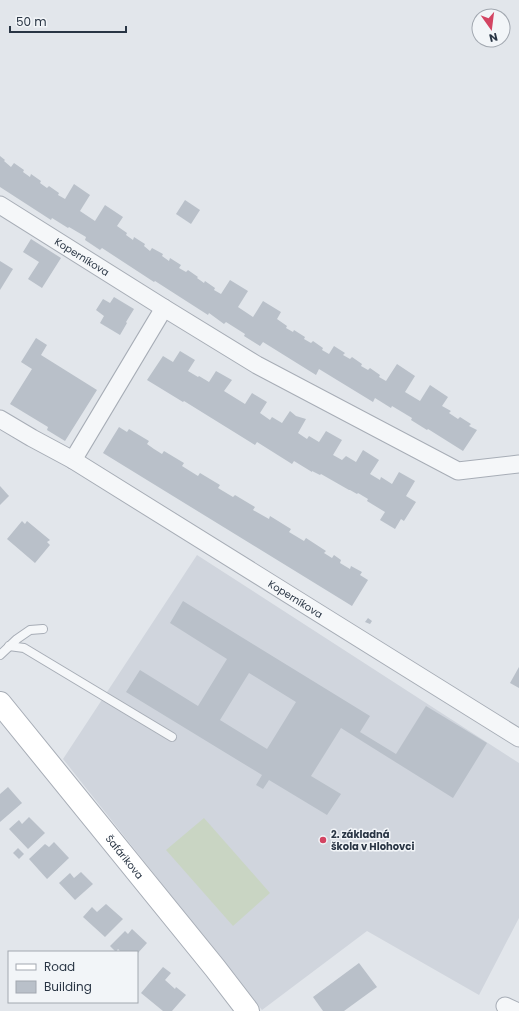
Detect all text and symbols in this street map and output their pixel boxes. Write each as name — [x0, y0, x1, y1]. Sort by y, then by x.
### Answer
scale bar — [10, 8, 126, 34]
north arrow — [471, 8, 511, 48]
text: 50 m — [16, 13, 47, 30]
text: N — [487, 29, 499, 46]
street label: Koperníkova — [52, 234, 112, 279]
street label: Koperníkova — [265, 576, 326, 621]
place label: 2. základná škola v Hlohovci — [331, 827, 414, 854]
street label: Šafárikova — [102, 832, 147, 882]
marker: 2. základná škola v Hlohovci — [318, 835, 328, 845]
legend — [8, 951, 138, 1003]
text: Road — [44, 958, 75, 975]
text: Building — [44, 978, 92, 995]

